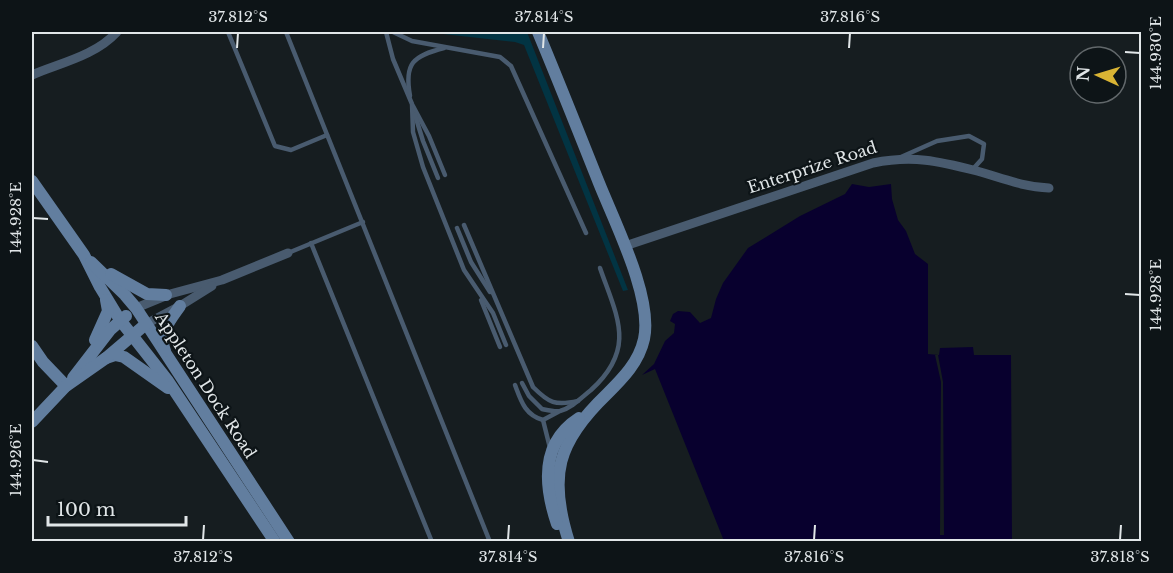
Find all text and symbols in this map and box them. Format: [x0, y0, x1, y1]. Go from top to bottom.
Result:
text: 37.812°S [208, 7, 268, 26]
text: 37.814°S [514, 7, 574, 26]
text: 37.816°S [820, 7, 880, 26]
text: 144.930°E [1146, 16, 1165, 90]
north arrow [1068, 45, 1128, 105]
text: N [1073, 66, 1094, 82]
street label: Enterprize Road [745, 137, 879, 197]
text: 144.928°E [6, 182, 25, 254]
text: 144.928°E [1146, 259, 1165, 331]
street label: Appleton Dock Road [151, 307, 261, 462]
text: 144.926°E [6, 423, 25, 496]
scale bar [48, 489, 186, 527]
text: 100 m [57, 499, 115, 521]
text: 37.812°S [173, 547, 233, 566]
text: 37.814°S [478, 547, 538, 566]
text: 37.816°S [784, 547, 844, 566]
text: 37.818°S [1090, 547, 1150, 566]

